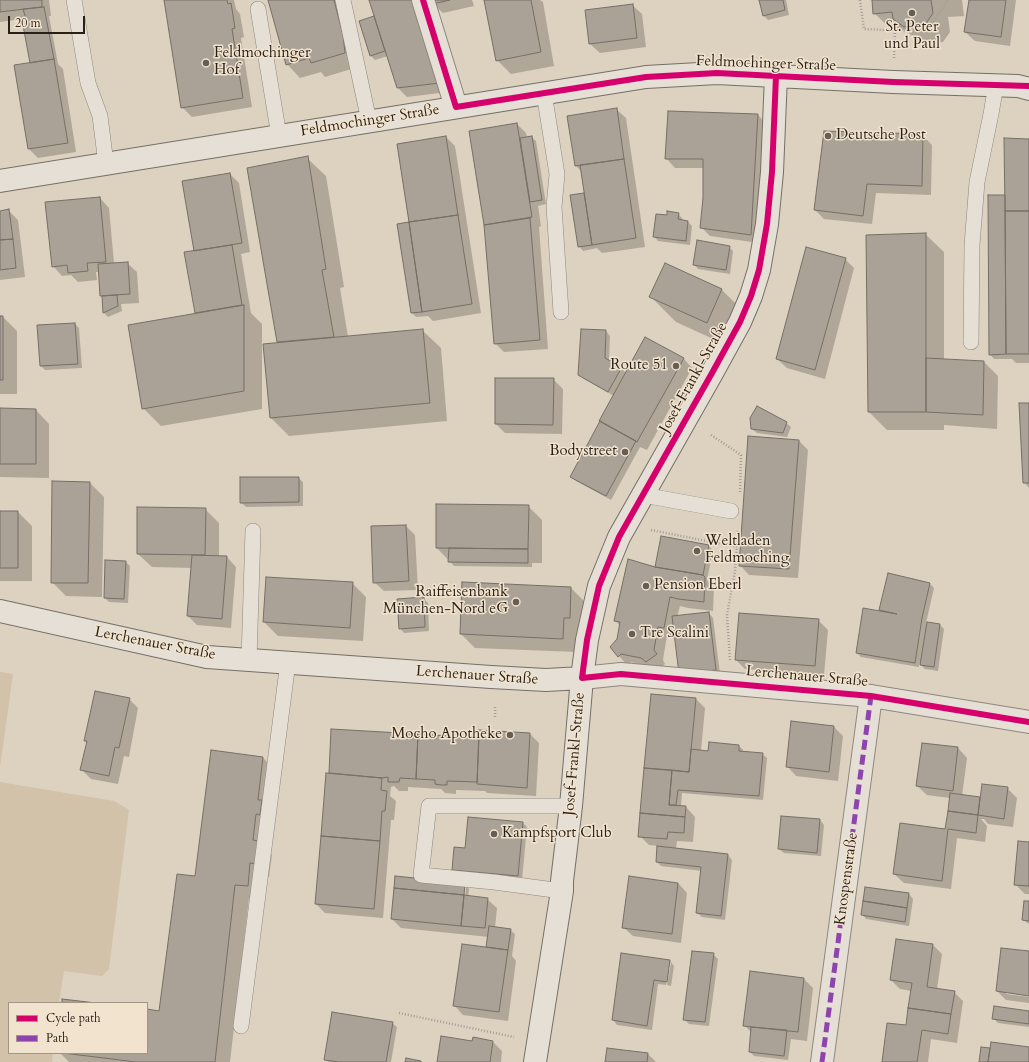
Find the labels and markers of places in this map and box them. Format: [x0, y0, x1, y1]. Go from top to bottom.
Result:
marker: St. Peter und Paul [907, 8, 917, 18]
place label: St. Peter und Paul [884, 19, 940, 54]
place label: Feldmochinger Hof [214, 45, 310, 80]
marker: Feldmochinger Hof [201, 58, 211, 68]
place label: Deutsche Post [836, 127, 926, 145]
marker: Deutsche Post [823, 131, 833, 141]
place label: Route 51 [610, 357, 668, 375]
marker: Route 51 [671, 361, 681, 371]
place label: Bodystreet [549, 443, 617, 461]
marker: Bodystreet [620, 447, 630, 457]
place label: Weltladen Feldmoching [705, 533, 789, 568]
marker: Weltladen Feldmoching [692, 546, 702, 556]
place label: Pension Eberl [654, 577, 742, 595]
marker: Pension Eberl [641, 581, 651, 591]
place label: Raiffeisenbank München-Nord eG [383, 584, 508, 619]
marker: Raiffeisenbank München-Nord eG [511, 597, 521, 607]
place label: Tre Scalini [640, 625, 709, 643]
marker: Tre Scalini [627, 629, 637, 639]
place label: Mocho Apotheke [391, 726, 502, 744]
marker: Mocho Apotheke [505, 730, 515, 740]
place label: Kampfsport Club [502, 825, 612, 843]
marker: Kampfsport Club [489, 829, 499, 839]

